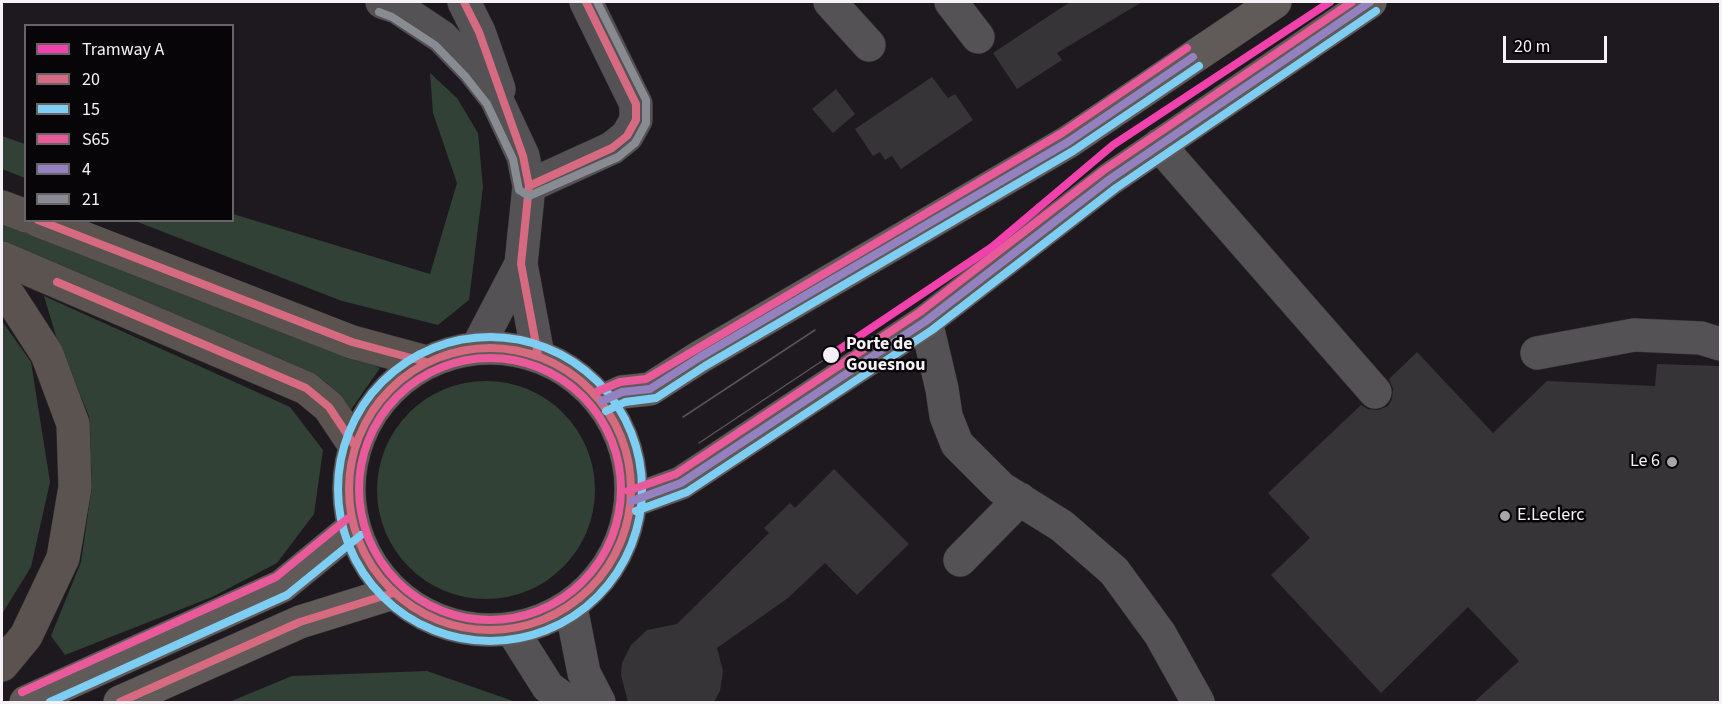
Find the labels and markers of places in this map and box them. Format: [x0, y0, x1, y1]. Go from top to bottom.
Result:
place label: Porte de Gouesnou [846, 334, 926, 376]
marker: Porte de Gouesnou [821, 345, 841, 365]
place label: Le 6 [1630, 451, 1660, 473]
marker: Le 6 [1665, 455, 1679, 469]
place label: E.Leclerc [1517, 505, 1584, 527]
marker: E.Leclerc [1498, 509, 1512, 523]

